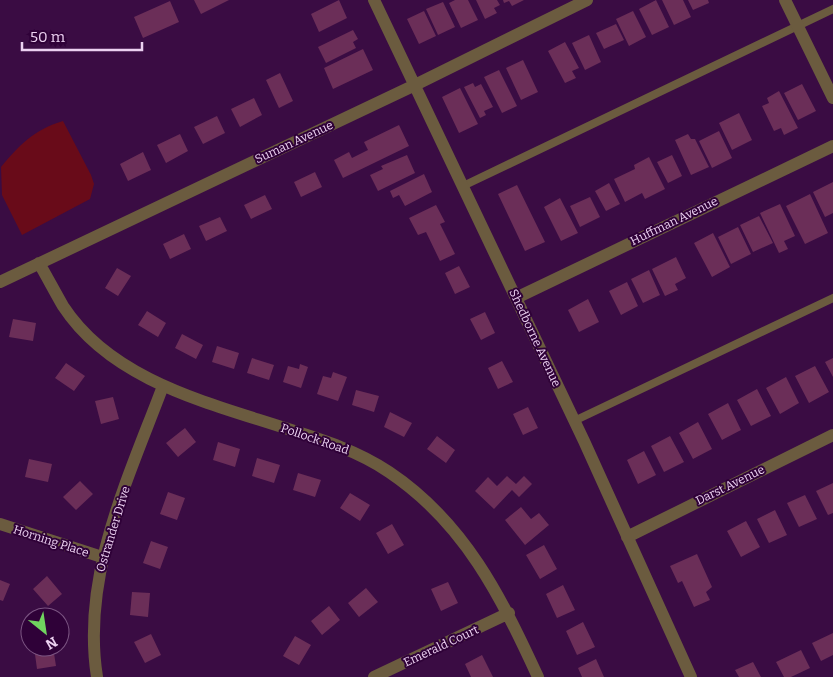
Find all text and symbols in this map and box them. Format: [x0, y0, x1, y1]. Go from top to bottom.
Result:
scale bar [22, 20, 142, 52]
text: 50 m [30, 28, 66, 46]
street label: Suman Avenue [253, 118, 335, 166]
street label: Huffman Avenue [628, 194, 720, 248]
street label: Shedborne Avenue [506, 287, 564, 389]
street label: Pollock Road [279, 421, 351, 457]
street label: Darst Avenue [693, 462, 767, 508]
street label: Ostrander Drive [93, 484, 133, 574]
street label: Horning Place [11, 522, 91, 560]
north arrow [20, 607, 70, 657]
street label: Emerald Court [401, 622, 481, 670]
text: N [42, 633, 60, 653]

